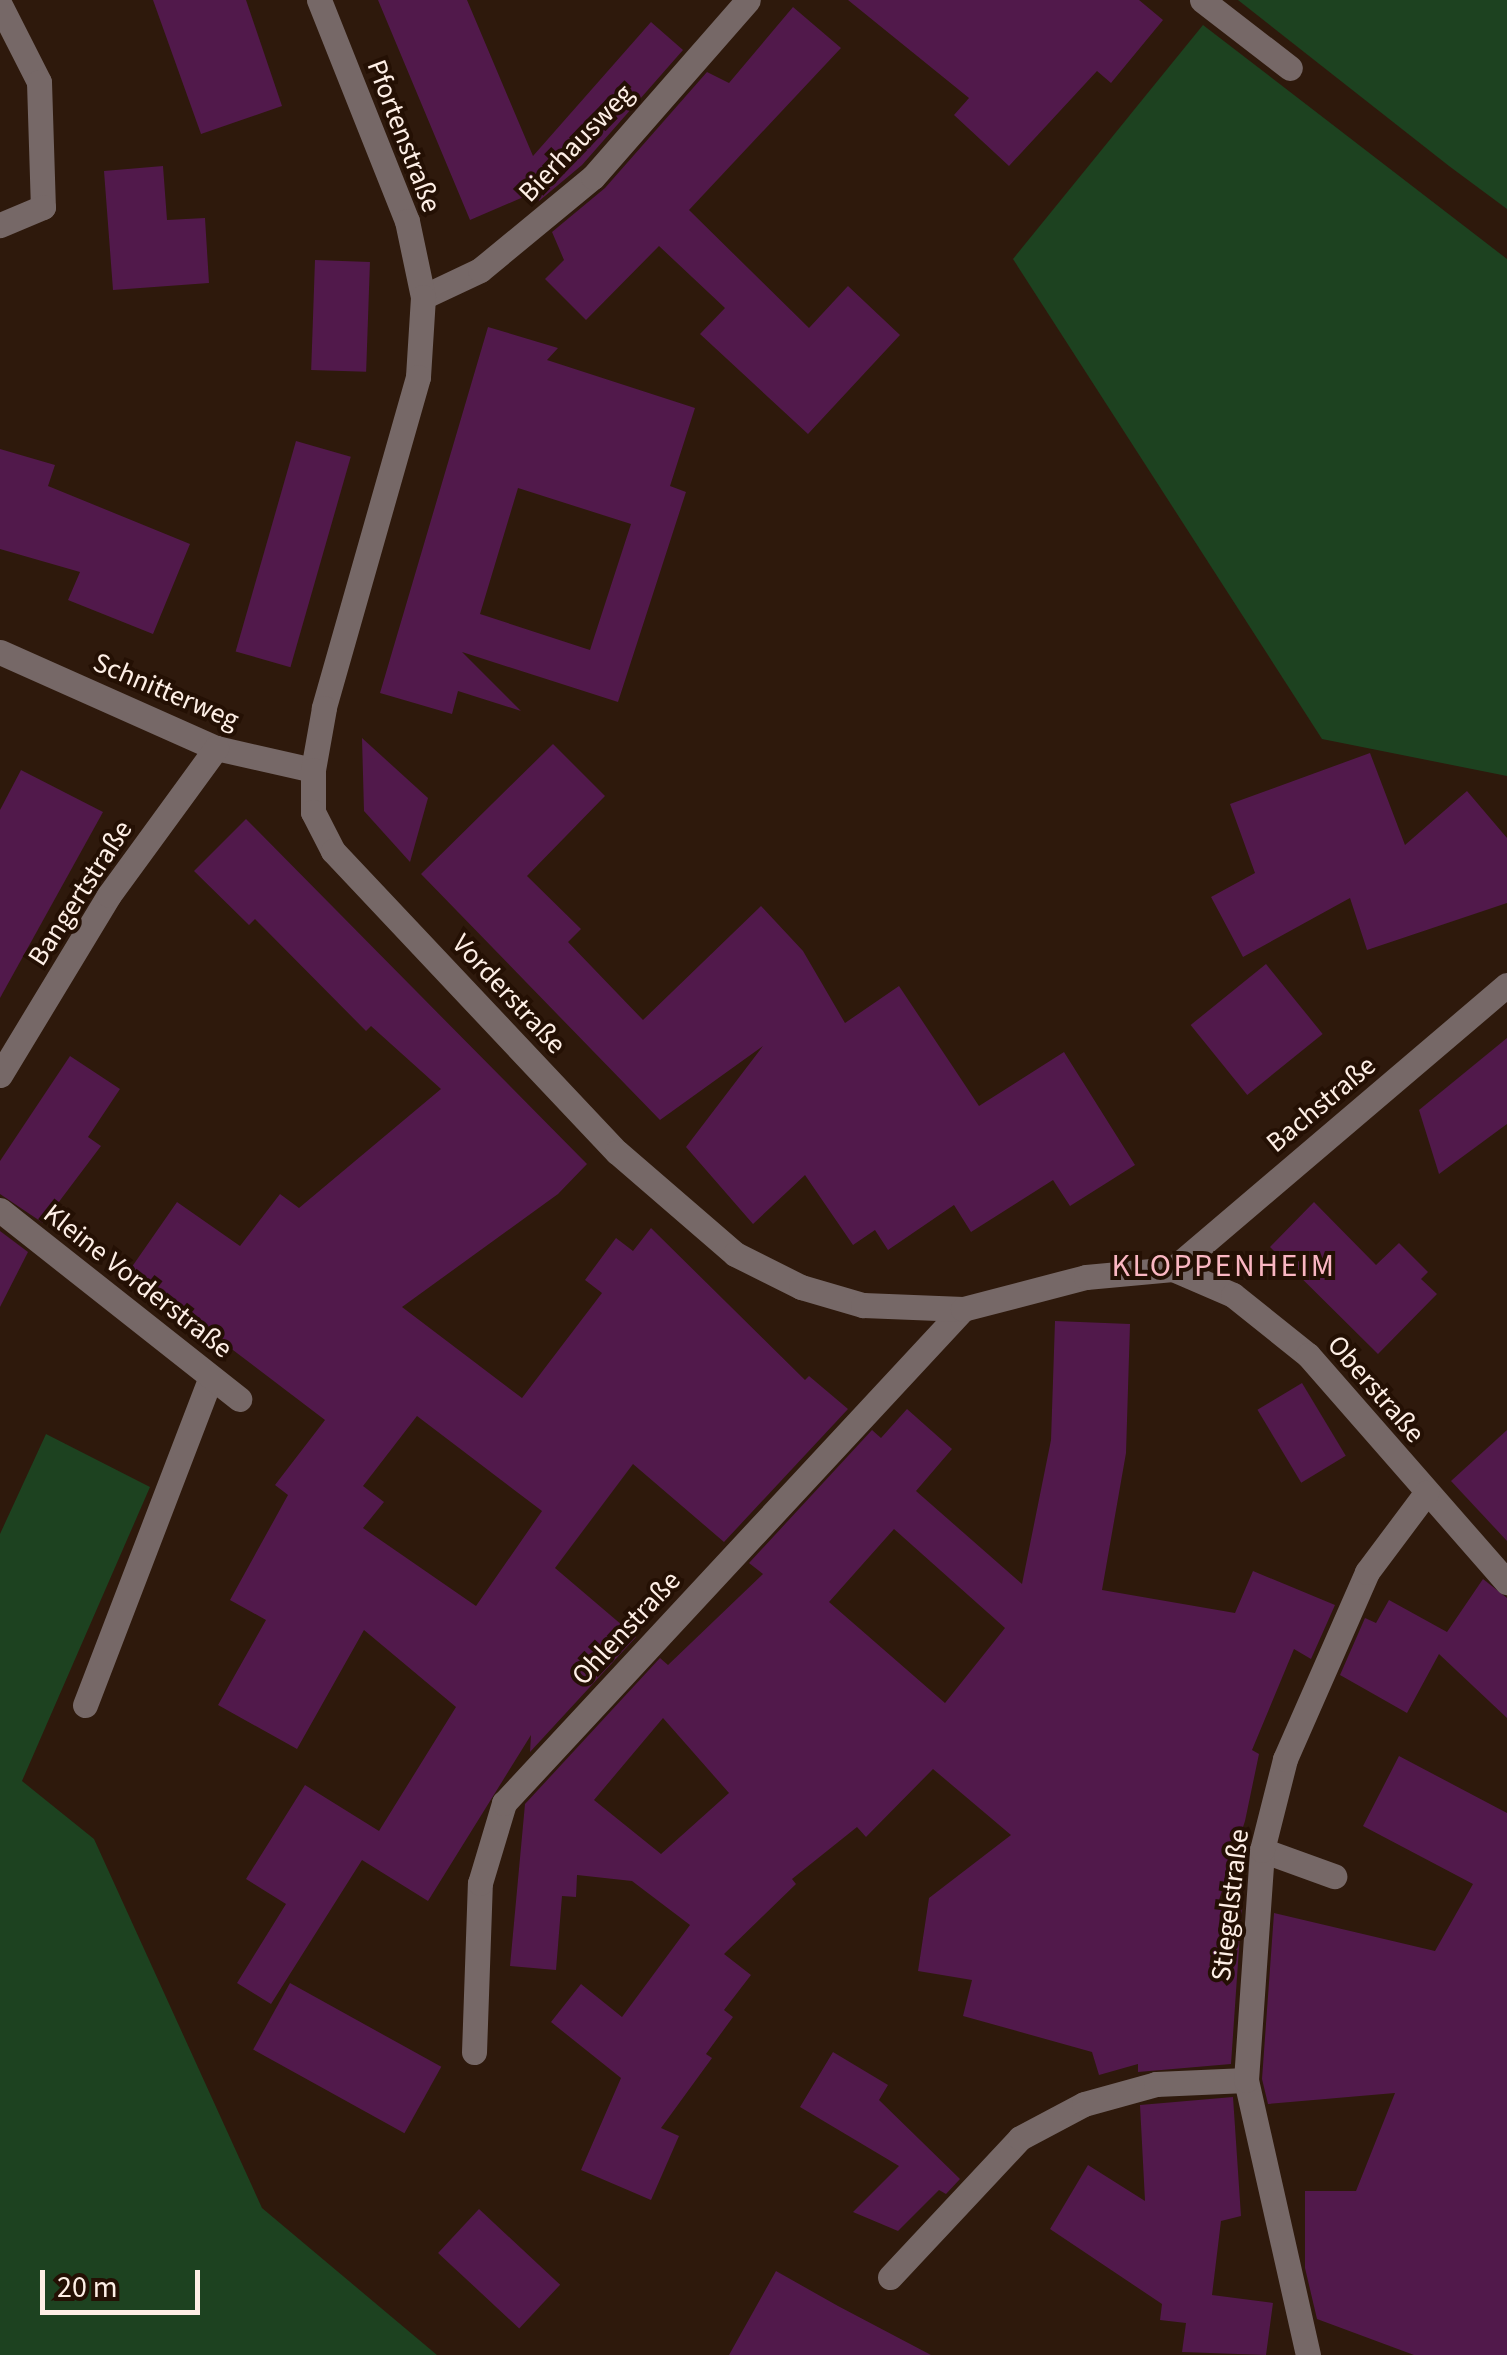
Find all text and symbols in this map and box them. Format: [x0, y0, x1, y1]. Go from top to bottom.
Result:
street label: Pfortenstraße [360, 55, 448, 217]
street label: Bierhausweg [511, 77, 641, 209]
street label: Schnitterweg [88, 645, 244, 737]
street label: Bangertstraße [21, 814, 139, 972]
street label: Vorderstraße [445, 927, 573, 1061]
street label: Bachstraße [1259, 1049, 1383, 1159]
street label: Kleine Vorderstraße [37, 1197, 239, 1365]
district label: KLOPPENHEIM [1111, 1247, 1337, 1285]
street label: Oberstraße [1320, 1328, 1432, 1450]
street label: Ohlenstraße [565, 1564, 687, 1692]
street label: Stiegelstraße [1204, 1827, 1256, 1983]
scale bar [45, 2250, 205, 2312]
text: 20 m [57, 2266, 118, 2309]

